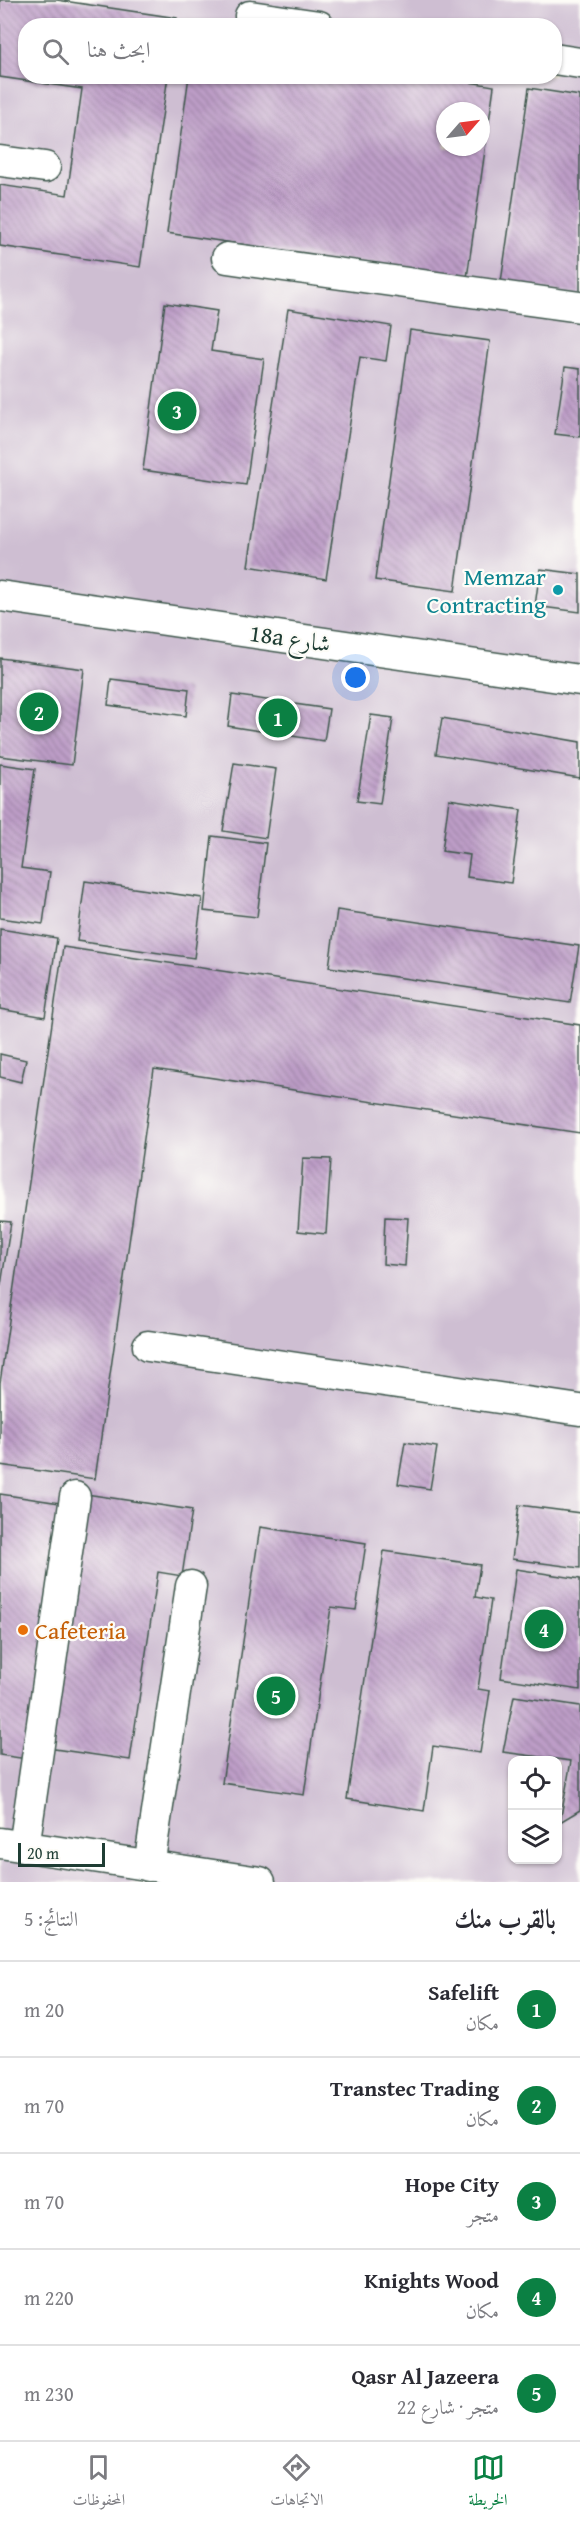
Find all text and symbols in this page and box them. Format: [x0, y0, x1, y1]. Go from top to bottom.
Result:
search box [18, 18, 562, 84]
text: ابحث هنا [87, 33, 151, 65]
icon: search [39, 35, 72, 68]
north arrow [436, 102, 490, 156]
pin: 3 [158, 388, 196, 434]
place label: Memzar Contracting [426, 559, 546, 622]
marker: Memzar Contracting [551, 583, 565, 597]
street label: 18a شارع [247, 615, 333, 664]
your location [341, 663, 370, 692]
pin: 2 [20, 690, 58, 734]
pin: 1 [258, 696, 298, 740]
pin: 4 [524, 1606, 564, 1652]
place label: Cafeteria [35, 1613, 127, 1648]
marker: Cafeteria [16, 1623, 30, 1637]
pin: 5 [256, 1674, 296, 1718]
map controls [508, 1756, 562, 1864]
button: locate [508, 1756, 562, 1810]
button: layers [508, 1810, 562, 1864]
scale bar [18, 1840, 105, 1868]
text: 20 m [27, 1841, 59, 1865]
text: بالقرب منك [454, 1899, 556, 1938]
text: النتائج: 5 [24, 1904, 78, 1933]
text: Safelift [428, 1976, 499, 2008]
text: 20 m [24, 1995, 64, 2024]
text: 1 [531, 1995, 542, 2024]
text: مكان [465, 2008, 499, 2037]
text: Transtec Trading [330, 2072, 499, 2104]
text: 70 m [24, 2091, 64, 2120]
text: 2 [531, 2091, 542, 2120]
text: مكان [465, 2104, 499, 2133]
text: Hope City [405, 2168, 499, 2200]
text: 70 m [24, 2187, 64, 2216]
text: 3 [531, 2187, 542, 2216]
text: متجر [467, 2200, 499, 2229]
text: Knights Wood [364, 2264, 499, 2296]
text: 220 m [24, 2283, 74, 2312]
text: 4 [531, 2283, 542, 2312]
text: مكان [465, 2296, 499, 2325]
text: Qasr Al Jazeera [352, 2360, 499, 2392]
text: 230 m [24, 2379, 74, 2408]
text: 5 [531, 2379, 542, 2408]
text: متجر · شارع 22 [397, 2392, 499, 2421]
tab: المحفوظات [73, 2451, 125, 2515]
tab: الاتجاهات [270, 2451, 324, 2515]
tab: الخريطة [469, 2451, 508, 2515]

